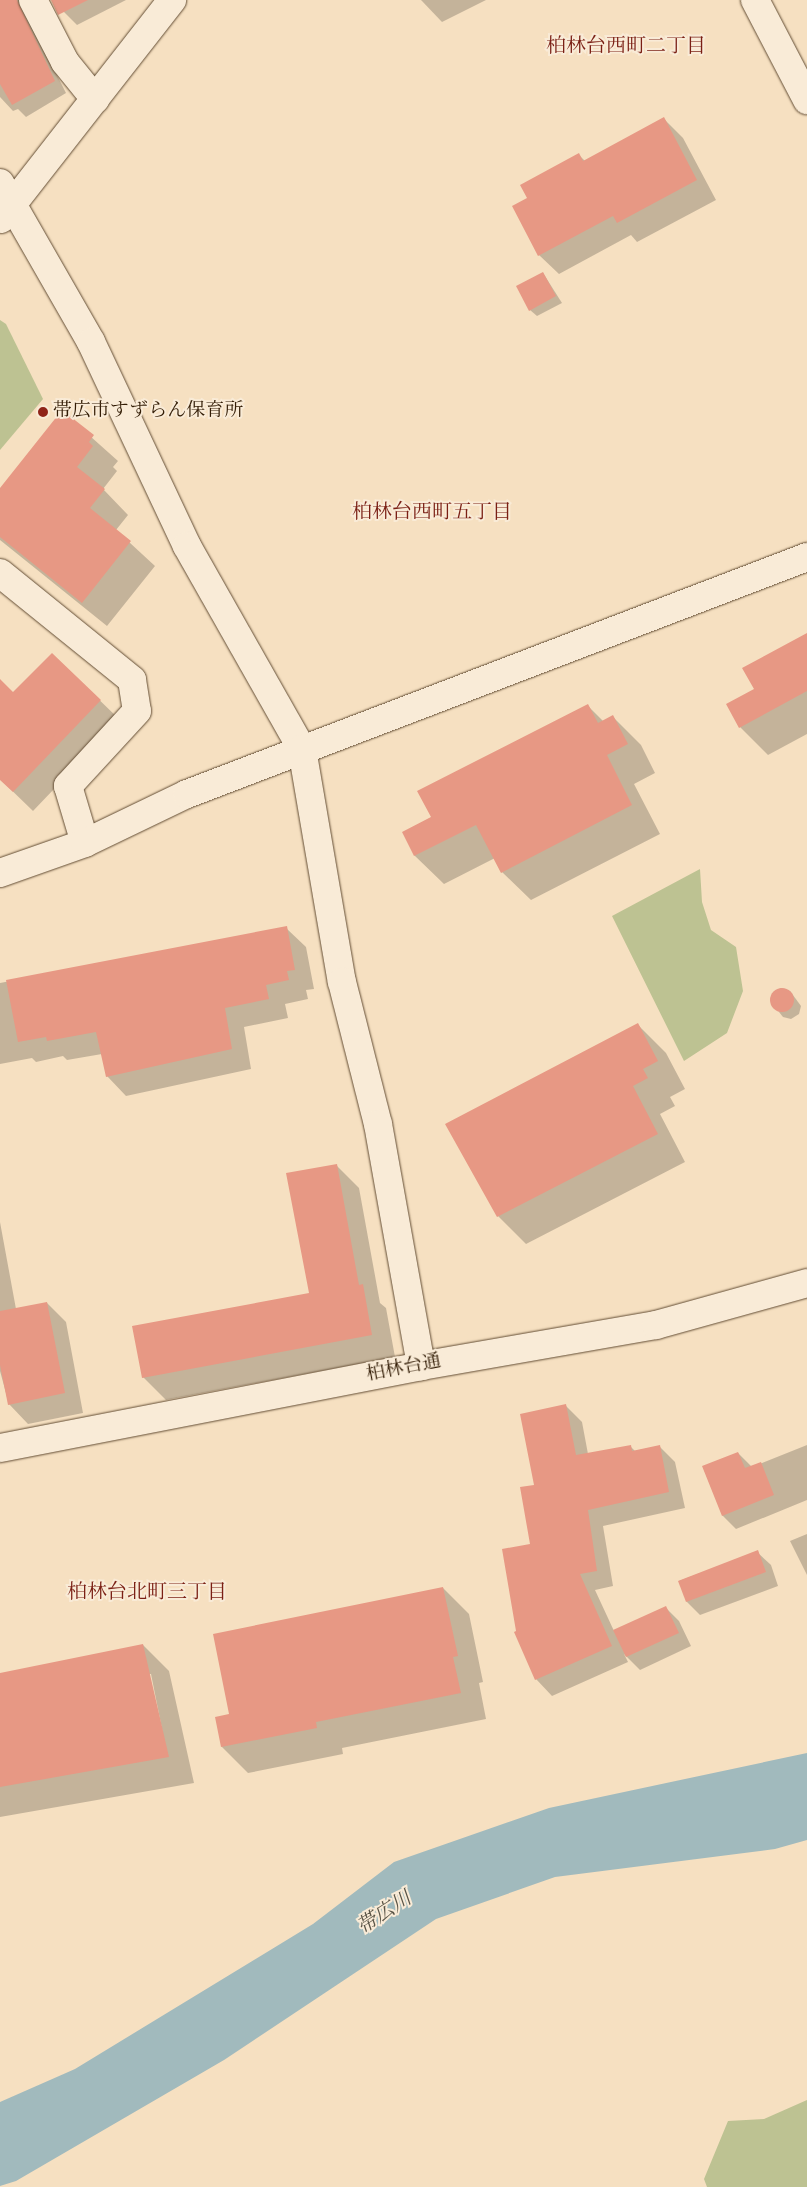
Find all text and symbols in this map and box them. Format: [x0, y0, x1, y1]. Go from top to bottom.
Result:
district label: 柏林台西町二丁目 [546, 35, 706, 59]
place label: 帯広市すずらん保育所 [53, 401, 243, 423]
marker: 帯広市すずらん保育所 [37, 406, 49, 418]
district label: 柏林台西町五丁目 [352, 501, 512, 525]
street label: 柏林台通 [365, 1351, 443, 1387]
district label: 柏林台北町三丁目 [67, 1581, 227, 1605]
water label: 帯広川 [353, 1888, 417, 1940]

